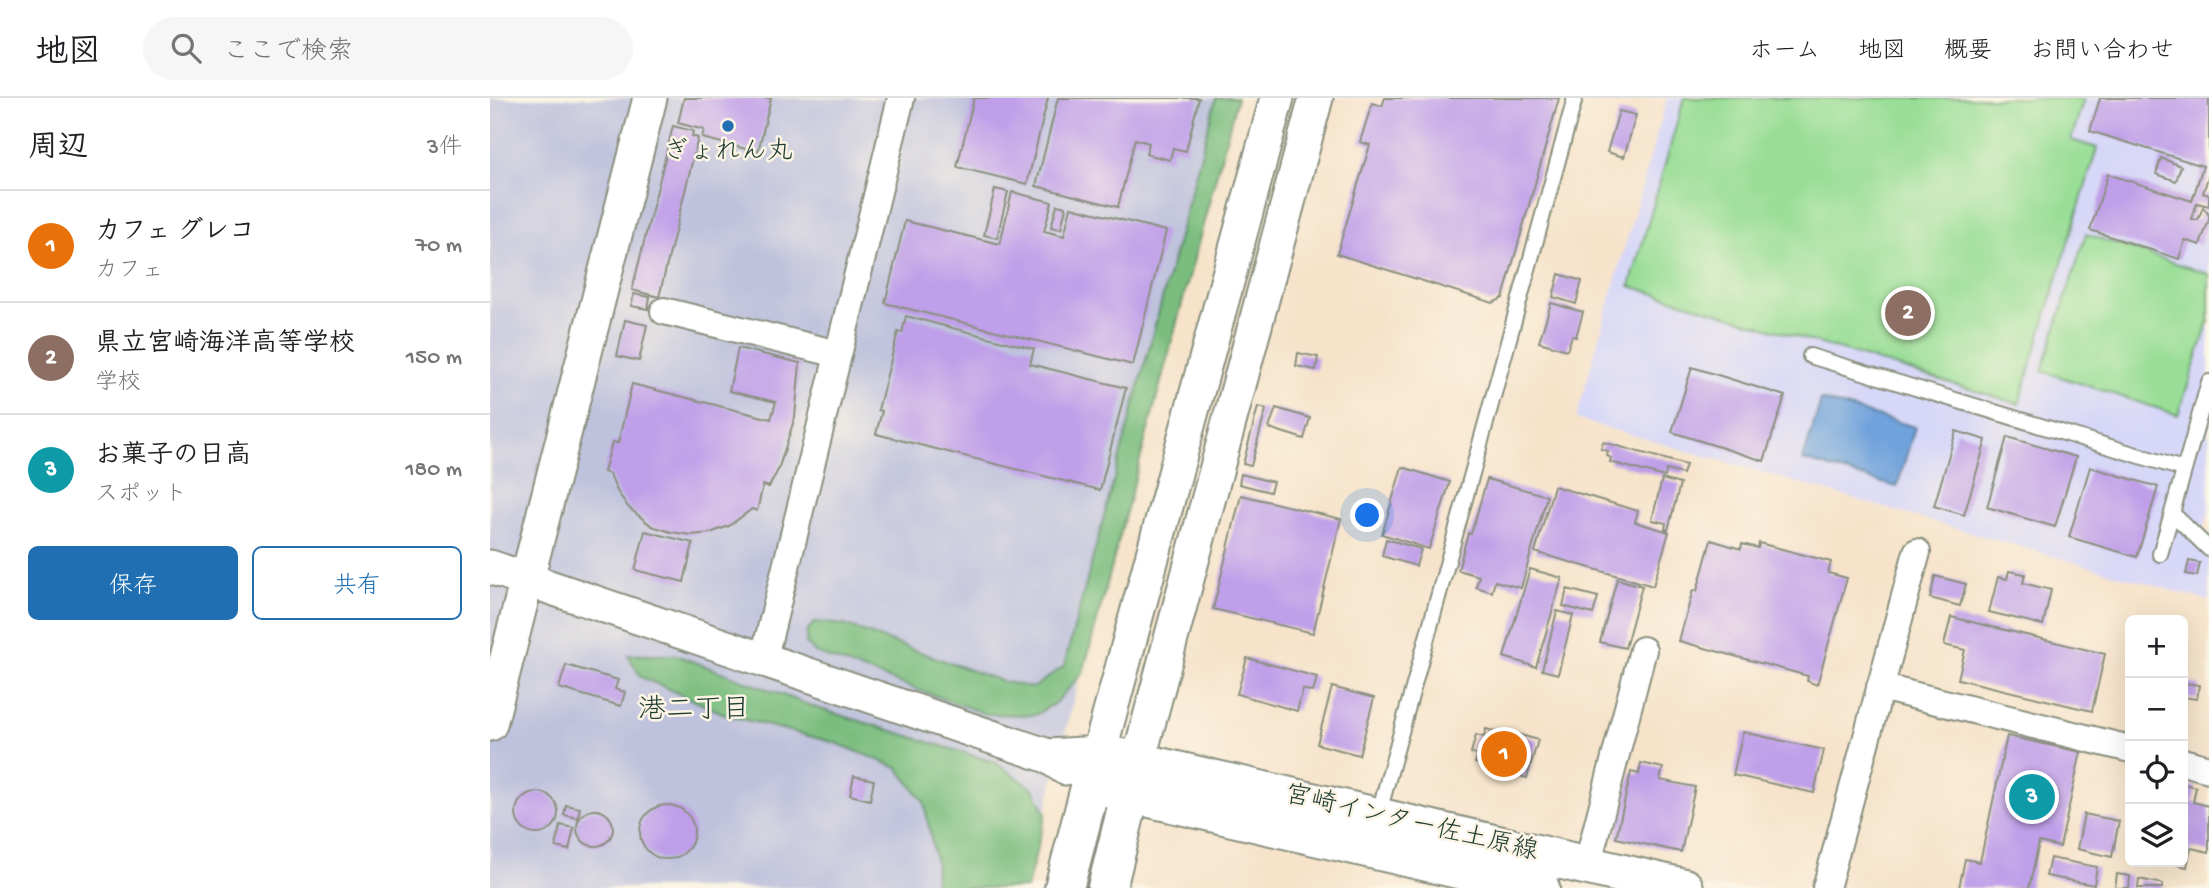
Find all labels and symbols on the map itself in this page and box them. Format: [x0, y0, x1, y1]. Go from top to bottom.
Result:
marker: ぎょれん丸 [720, 118, 736, 134]
place label: ぎょれん丸 [663, 137, 793, 169]
pin: 2 [1885, 287, 1931, 339]
your location [1350, 498, 1384, 532]
district label: 港二丁目 [638, 694, 750, 728]
pin: 1 [1481, 728, 1527, 780]
pin: 3 [2009, 771, 2055, 823]
street label: 宮崎インター佐土原線 [1281, 780, 1541, 869]

